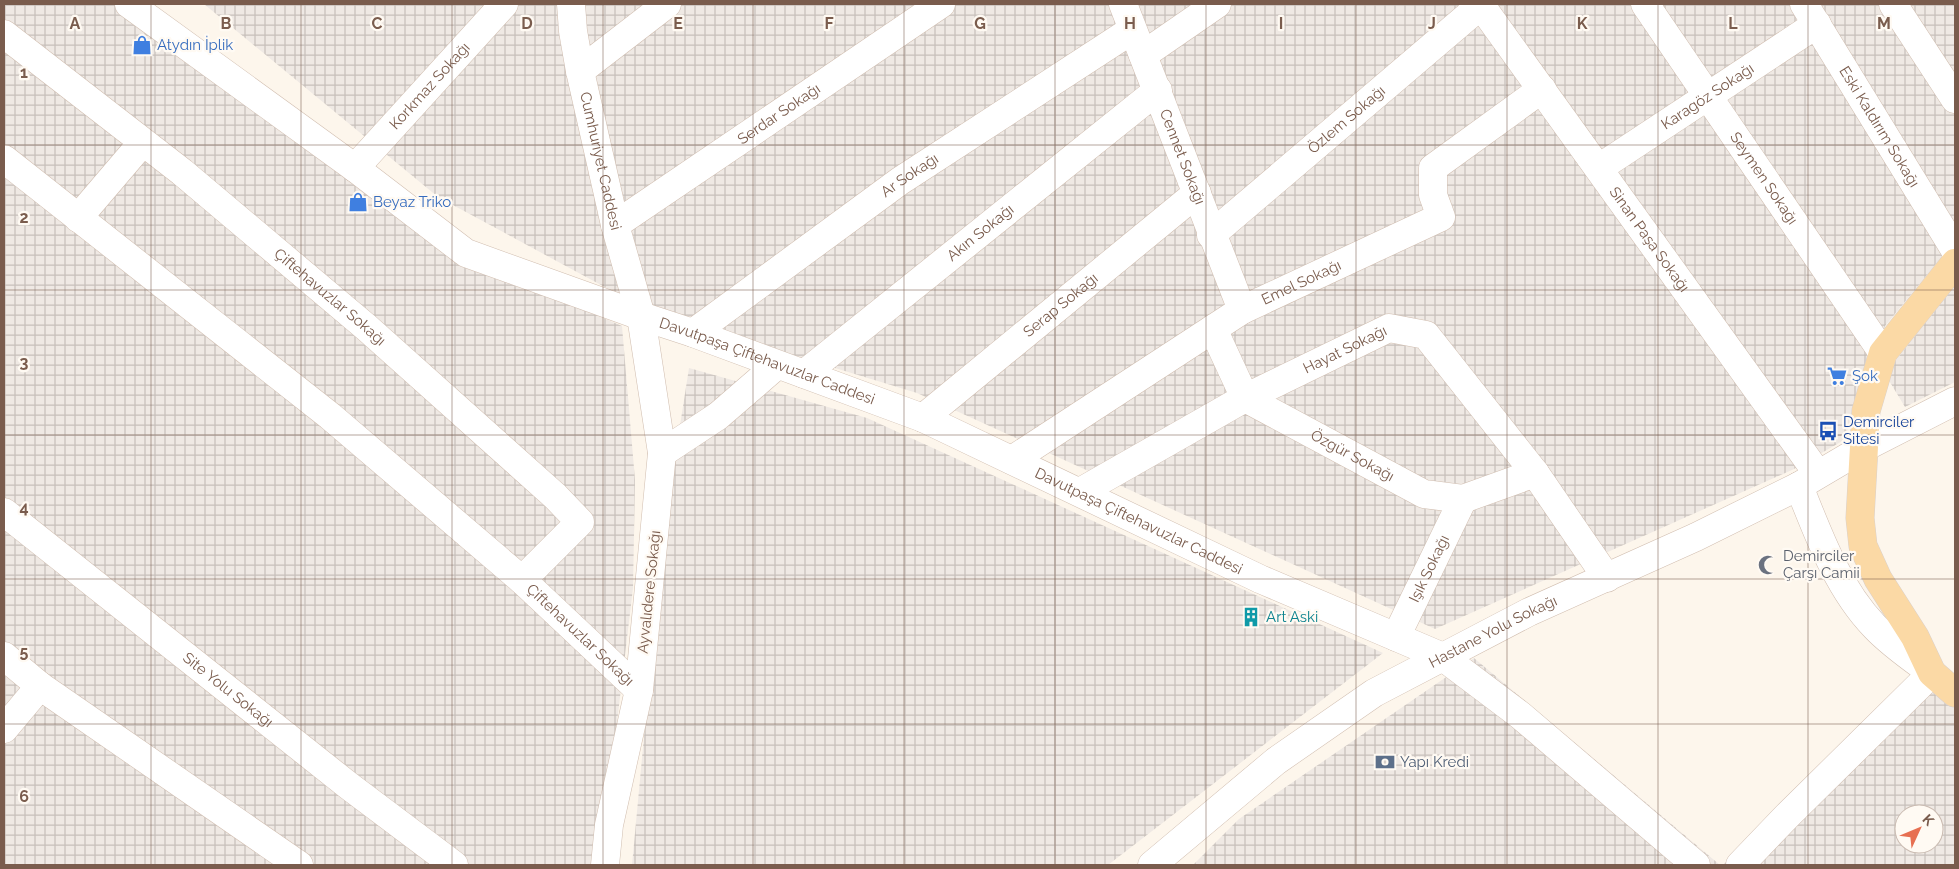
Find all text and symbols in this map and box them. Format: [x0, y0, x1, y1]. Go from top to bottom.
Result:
text: A [70, 14, 81, 33]
text: B [221, 14, 232, 33]
text: C [372, 14, 383, 33]
text: D [521, 14, 533, 33]
text: E [673, 14, 683, 33]
text: F [824, 14, 834, 33]
text: G [974, 14, 986, 33]
text: H [1124, 14, 1136, 33]
text: I [1279, 14, 1283, 33]
text: J [1428, 14, 1436, 33]
text: K [1577, 14, 1588, 33]
text: L [1728, 14, 1738, 33]
text: M [1877, 14, 1891, 33]
shop icon: Atydın İplik [131, 34, 153, 56]
place label: Atydın İplik [157, 35, 233, 54]
street label: Korkmaz Sokağı [386, 39, 474, 133]
street label: Karagöz Sokağı [1658, 59, 1757, 133]
text: 1 [20, 63, 28, 82]
street label: Eski Kaldırım Sokağı [1835, 63, 1923, 191]
street label: Serdar Sokağı [734, 80, 824, 148]
street label: Özlem Sokağı [1304, 82, 1389, 158]
street label: Cumhuriyet Caddesi [576, 90, 625, 232]
street label: Cennet Sokağı [1156, 107, 1209, 207]
street label: Seymen Sokağı [1726, 129, 1802, 228]
street label: Ar Sokağı [877, 149, 942, 201]
street label: Sinan Paşa Sokağı [1605, 183, 1693, 296]
shop icon: Beyaz Triko [347, 191, 369, 213]
place label: Beyaz Triko [373, 193, 451, 211]
street label: Akın Sokağı [943, 200, 1017, 265]
text: 2 [19, 208, 29, 227]
street label: Çiftehavuzlar Sokağı [270, 245, 390, 349]
street label: Emel Sokağı [1259, 256, 1344, 309]
street label: Serap Sokağı [1020, 269, 1101, 341]
street label: Davutpaşa Çiftehavuzlar Caddesi [657, 314, 877, 408]
street label: Hayat Sokağı [1300, 322, 1390, 377]
text: 3 [20, 353, 29, 372]
supermarket icon: Şok [1826, 365, 1848, 387]
place label: Şok [1852, 367, 1878, 385]
place label: Demirciler Sitesi [1843, 413, 1915, 448]
bus stop icon: Demirciler Sitesi [1817, 420, 1839, 442]
street label: Özgür Sokağı [1308, 425, 1397, 485]
street label: Davutpaşa Çiftehavuzlar Caddesi [1032, 464, 1245, 578]
text: 4 [19, 498, 29, 517]
street label: Ayvalıdere Sokağı [634, 530, 664, 654]
street label: Işık Sokağı [1405, 532, 1453, 605]
place label: Demirciler Çarşı Camii [1783, 547, 1860, 582]
mosque icon: Demirciler Çarşı Camii [1757, 554, 1779, 576]
street label: Çiftehavuzlar Sokağı [523, 580, 638, 690]
street label: Hastane Yolu Sokağı [1426, 592, 1560, 672]
building icon: Art Aski [1240, 606, 1262, 628]
place label: Art Aski [1266, 608, 1318, 626]
text: 5 [20, 642, 29, 661]
street label: Site Yolu Sokağı [179, 649, 277, 731]
bank icon: Yapı Kredi [1374, 751, 1396, 773]
place label: Yapı Kredi [1400, 753, 1469, 771]
text: 6 [19, 787, 29, 806]
north arrow [1894, 804, 1944, 854]
text: K [1919, 811, 1938, 829]

